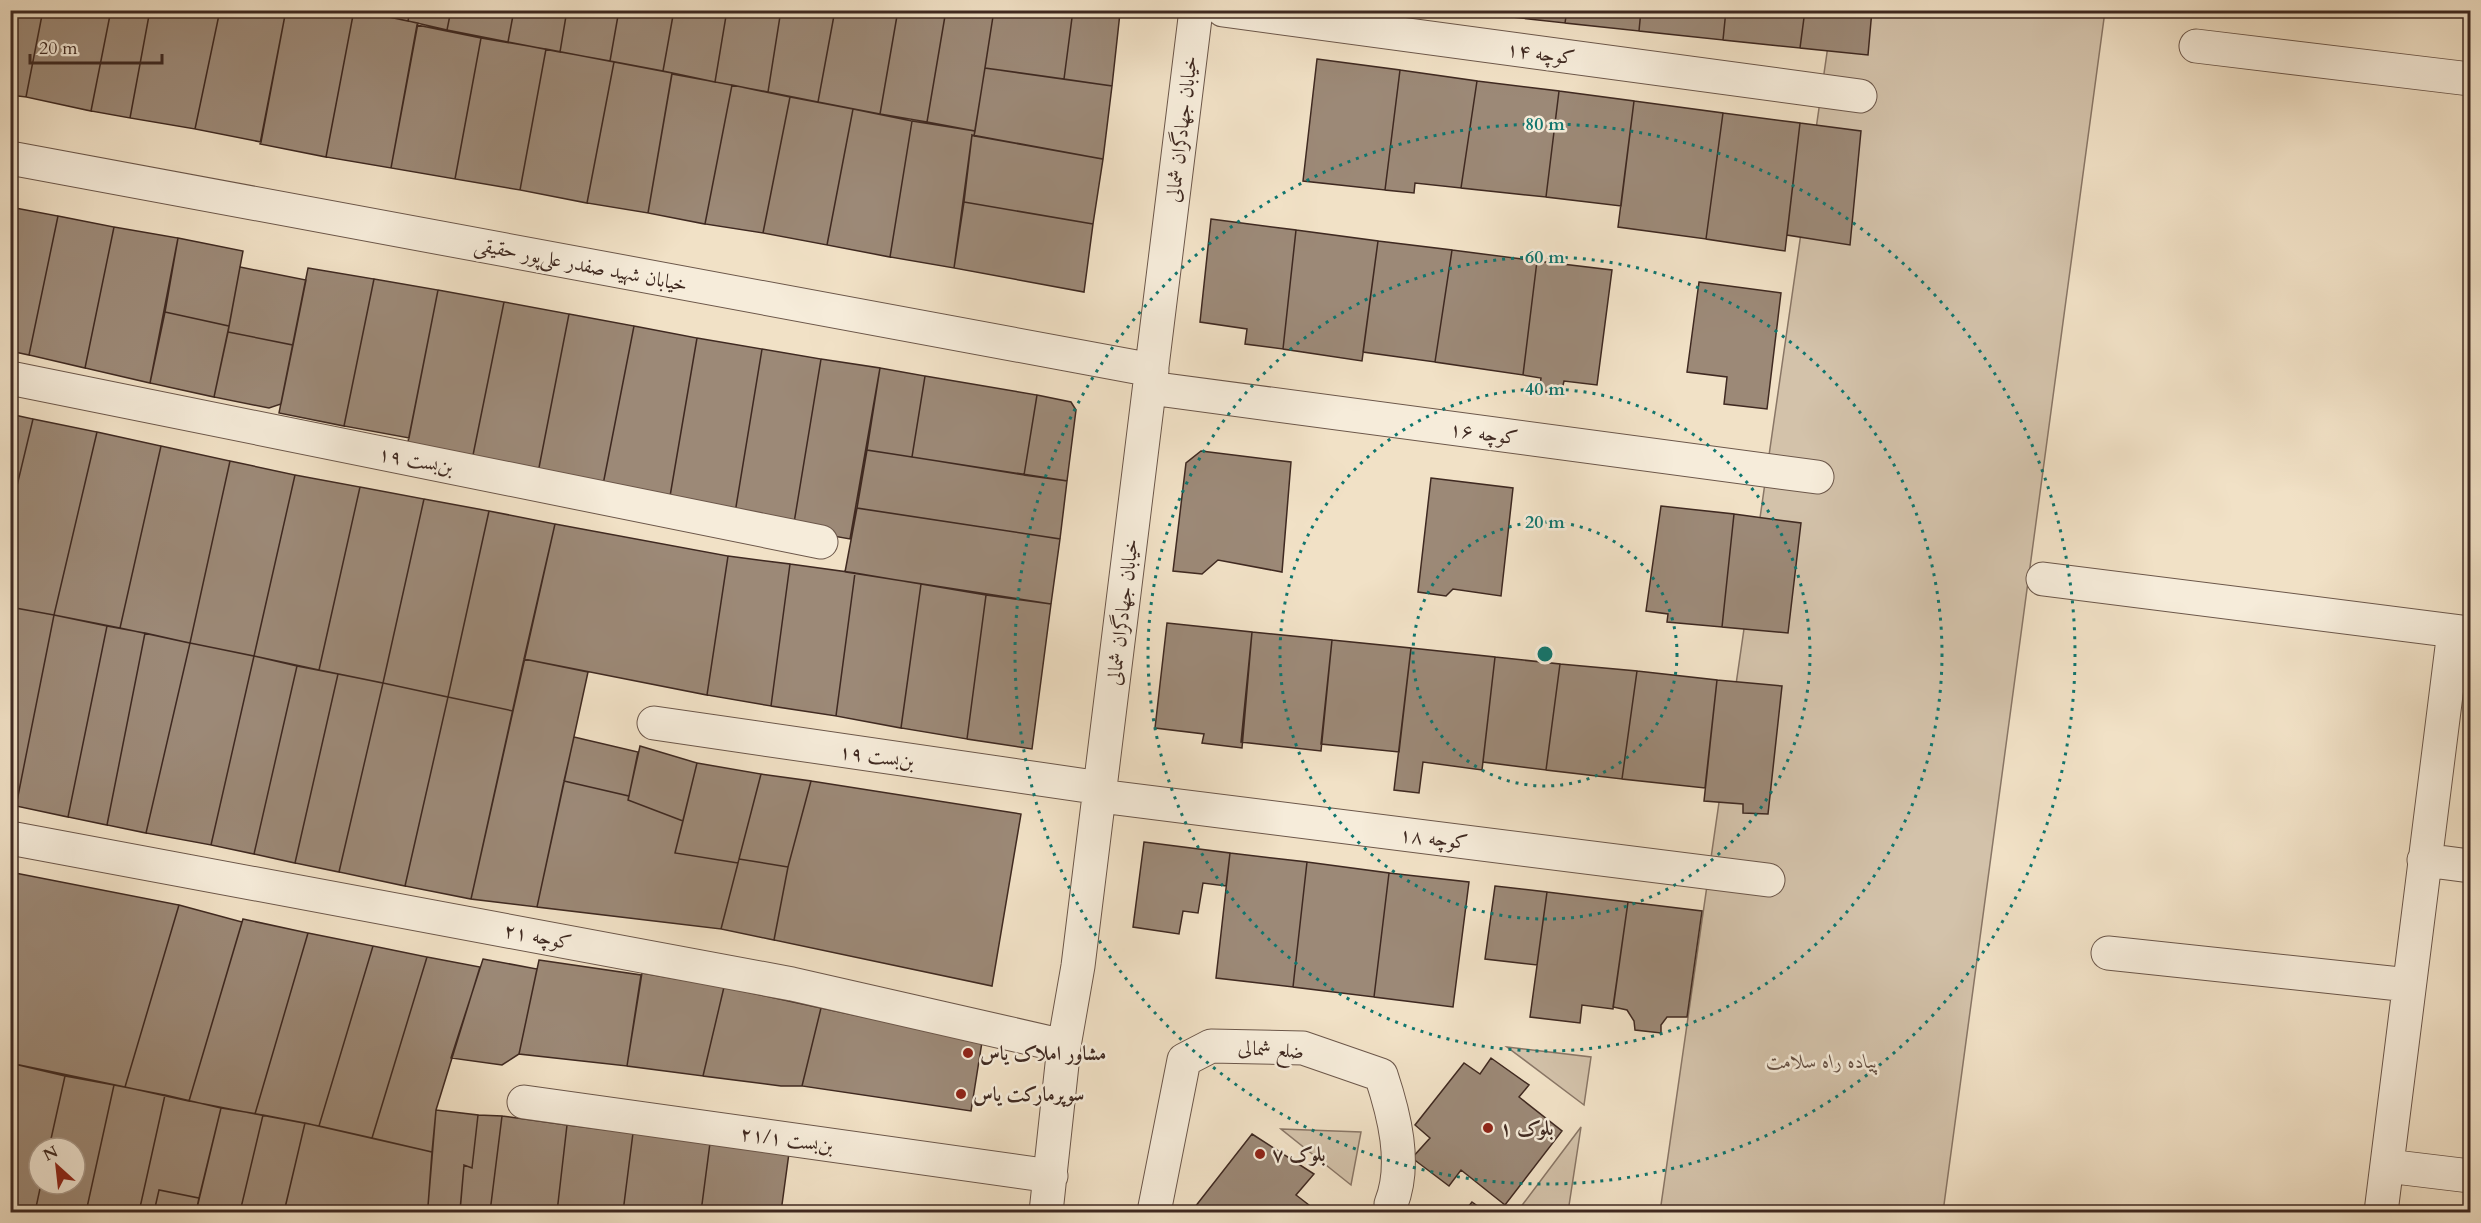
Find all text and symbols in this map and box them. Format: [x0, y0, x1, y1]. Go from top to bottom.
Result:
scale bar [30, 27, 162, 65]
street label: کوچه ۱۴ [1505, 35, 1577, 72]
text: 20 m [39, 36, 78, 61]
street label: خیابان جهادگران شمالی [1159, 54, 1204, 204]
text: 80 m [1525, 112, 1565, 137]
street label: خیابان شهید صفدر علی‌پور حقیقی [472, 231, 690, 299]
text: 60 m [1525, 245, 1565, 270]
text: 40 m [1525, 377, 1565, 402]
street label: کوچه ۱۶ [1448, 415, 1520, 452]
street label: بن‌بست ۱۹ [376, 440, 456, 481]
text: 20 m [1525, 510, 1565, 535]
street label: خیابان جهادگران شمالی [1100, 537, 1145, 687]
centre of rings [1535, 644, 1555, 664]
street label: بن‌بست ۱۹ [838, 738, 917, 775]
street label: کوچه ۱۸ [1398, 821, 1470, 856]
street label: کوچه ۲۱ [502, 917, 574, 956]
street label: ضلع شمالی [1237, 1034, 1305, 1069]
place label: مشاور املاک یاس [980, 1040, 1106, 1067]
marker: مشاور املاک یاس [961, 1046, 975, 1060]
park label: پیاده راه سلامت [1766, 1048, 1878, 1075]
place label: سوپرمارکت یاس [973, 1081, 1084, 1108]
marker: سوپرمارکت یاس [954, 1087, 968, 1101]
place label: بلوک ۱ [1500, 1115, 1554, 1142]
street label: بن‌بست ۲۱/۱ [739, 1120, 836, 1159]
marker: بلوک ۱ [1481, 1121, 1495, 1135]
north arrow [27, 1136, 87, 1196]
text: N [39, 1141, 62, 1166]
place label: بلوک ۷ [1272, 1141, 1326, 1168]
marker: بلوک ۷ [1253, 1147, 1267, 1161]

